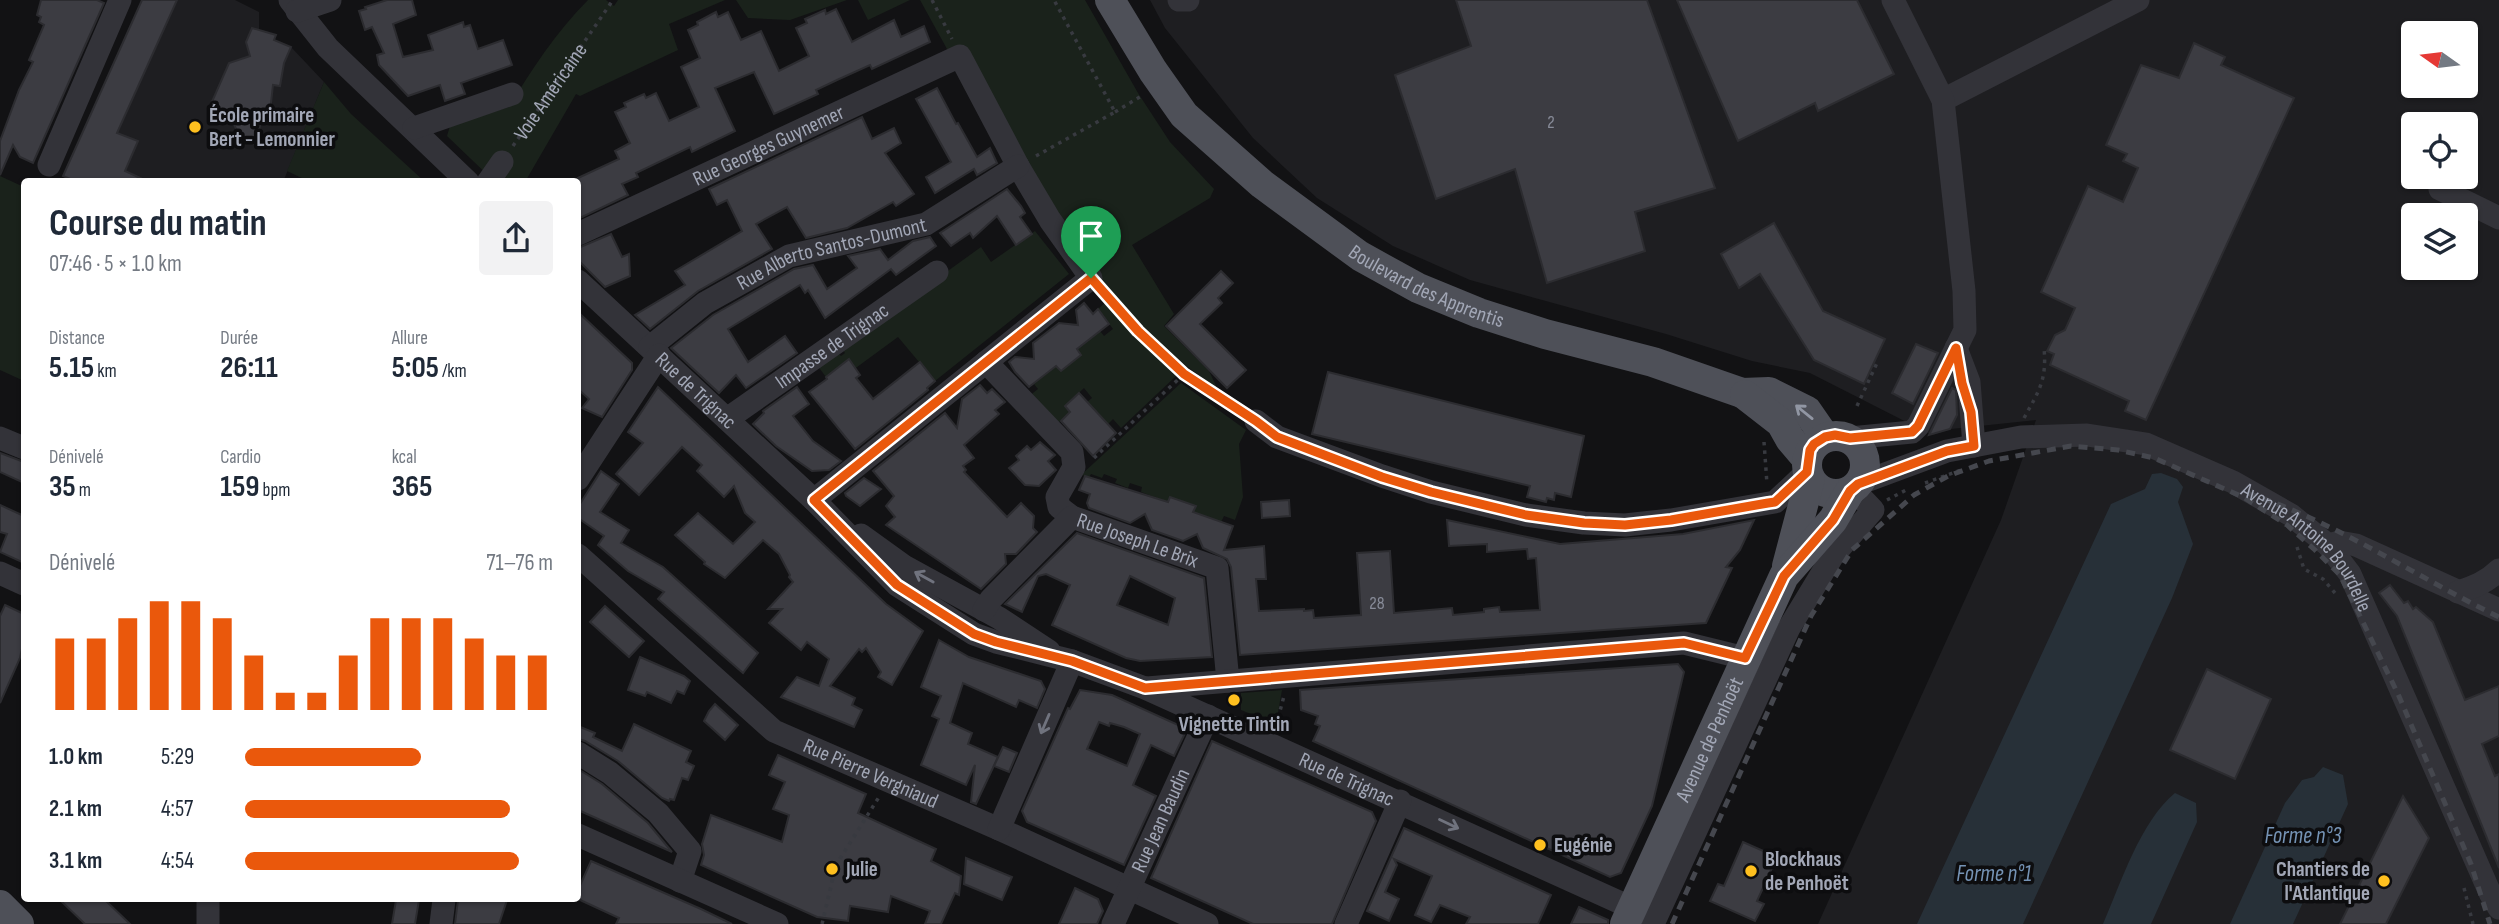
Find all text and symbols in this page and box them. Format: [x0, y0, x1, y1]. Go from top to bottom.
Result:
north arrow [2401, 21, 2478, 98]
map controls [2401, 21, 2478, 280]
street label: Voie Américaine [509, 39, 593, 145]
street label: Rue Georges Guynemer [689, 100, 848, 192]
place label: École primaire Bert - Lemonnier [209, 103, 335, 152]
house number: 2 [1547, 112, 1555, 133]
button: locate [2401, 112, 2478, 189]
marker: École primaire Bert - Lemonnier [187, 119, 203, 135]
text: Course du matin [49, 201, 267, 246]
button: share [479, 201, 553, 275]
button: layers [2401, 203, 2478, 280]
pin [1061, 206, 1121, 278]
street label: Rue Alberto Santos-Dumont [733, 212, 929, 296]
icon: arrive [1072, 217, 1110, 255]
street label: Boulevard des Apprentis [1343, 240, 1507, 333]
text: 07:46 · 5 × 1.0 km [49, 250, 182, 278]
street label: Impasse de Trignac [771, 298, 894, 394]
text: Distance [49, 327, 105, 350]
text: Durée [220, 327, 258, 350]
text: Allure [392, 327, 428, 350]
street label: Rue de Trignac [650, 347, 741, 435]
text: 5.15 [49, 350, 94, 386]
text: 26:11 [220, 350, 278, 386]
text: 5:05 [392, 350, 439, 386]
text: km [94, 360, 117, 383]
text: /km [439, 360, 467, 383]
one-way arrow [1795, 405, 1813, 421]
text: Dénivelé [49, 446, 104, 469]
text: Cardio [220, 446, 261, 469]
text: kcal [392, 446, 417, 469]
text: 35 [49, 469, 76, 505]
text: 159 [220, 469, 260, 505]
text: 365 [392, 469, 432, 505]
street label: Avenue Antoine Bourdelle [2236, 477, 2377, 616]
text: m [76, 479, 91, 502]
text: bpm [260, 479, 291, 502]
street label: Rue Joseph Le Brix [1074, 508, 1202, 573]
text: Dénivelé [49, 549, 115, 577]
text: 71–76 m [486, 549, 553, 577]
one-way arrow [914, 570, 934, 584]
house number: 28 [1369, 593, 1385, 614]
street label: Avenue de Penhoët [1670, 673, 1749, 807]
marker: Vignette Tintin [1226, 692, 1242, 708]
place label: Vignette Tintin [1178, 712, 1290, 737]
one-way arrow [1038, 713, 1051, 734]
street label: Rue Pierre Vergniaud [799, 733, 942, 814]
text: 1.0 km [49, 743, 103, 771]
text: 5:29 [161, 743, 194, 771]
street label: Rue de Trignac [1295, 747, 1398, 812]
street label: Rue Jean Baudin [1126, 765, 1195, 876]
text: 2.1 km [49, 795, 102, 823]
text: 4:57 [161, 795, 193, 823]
one-way arrow [1438, 819, 1459, 832]
water label: Forme n°3 [2265, 822, 2342, 850]
place label: Eugénie [1554, 833, 1613, 858]
marker: Eugénie [1532, 837, 1548, 853]
text: 3.1 km [49, 847, 102, 875]
text: 4:54 [161, 847, 194, 875]
place label: Blockhaus de Penhoët [1765, 847, 1849, 896]
place label: Julie [845, 857, 878, 882]
place label: Chantiers de l'Atlantique [2276, 857, 2370, 906]
water label: Forme n°1 [1956, 860, 2032, 888]
marker: Julie [824, 861, 840, 877]
marker: Blockhaus de Penhoët [1743, 863, 1759, 879]
marker: Chantiers de l'Atlantique [2376, 873, 2392, 889]

